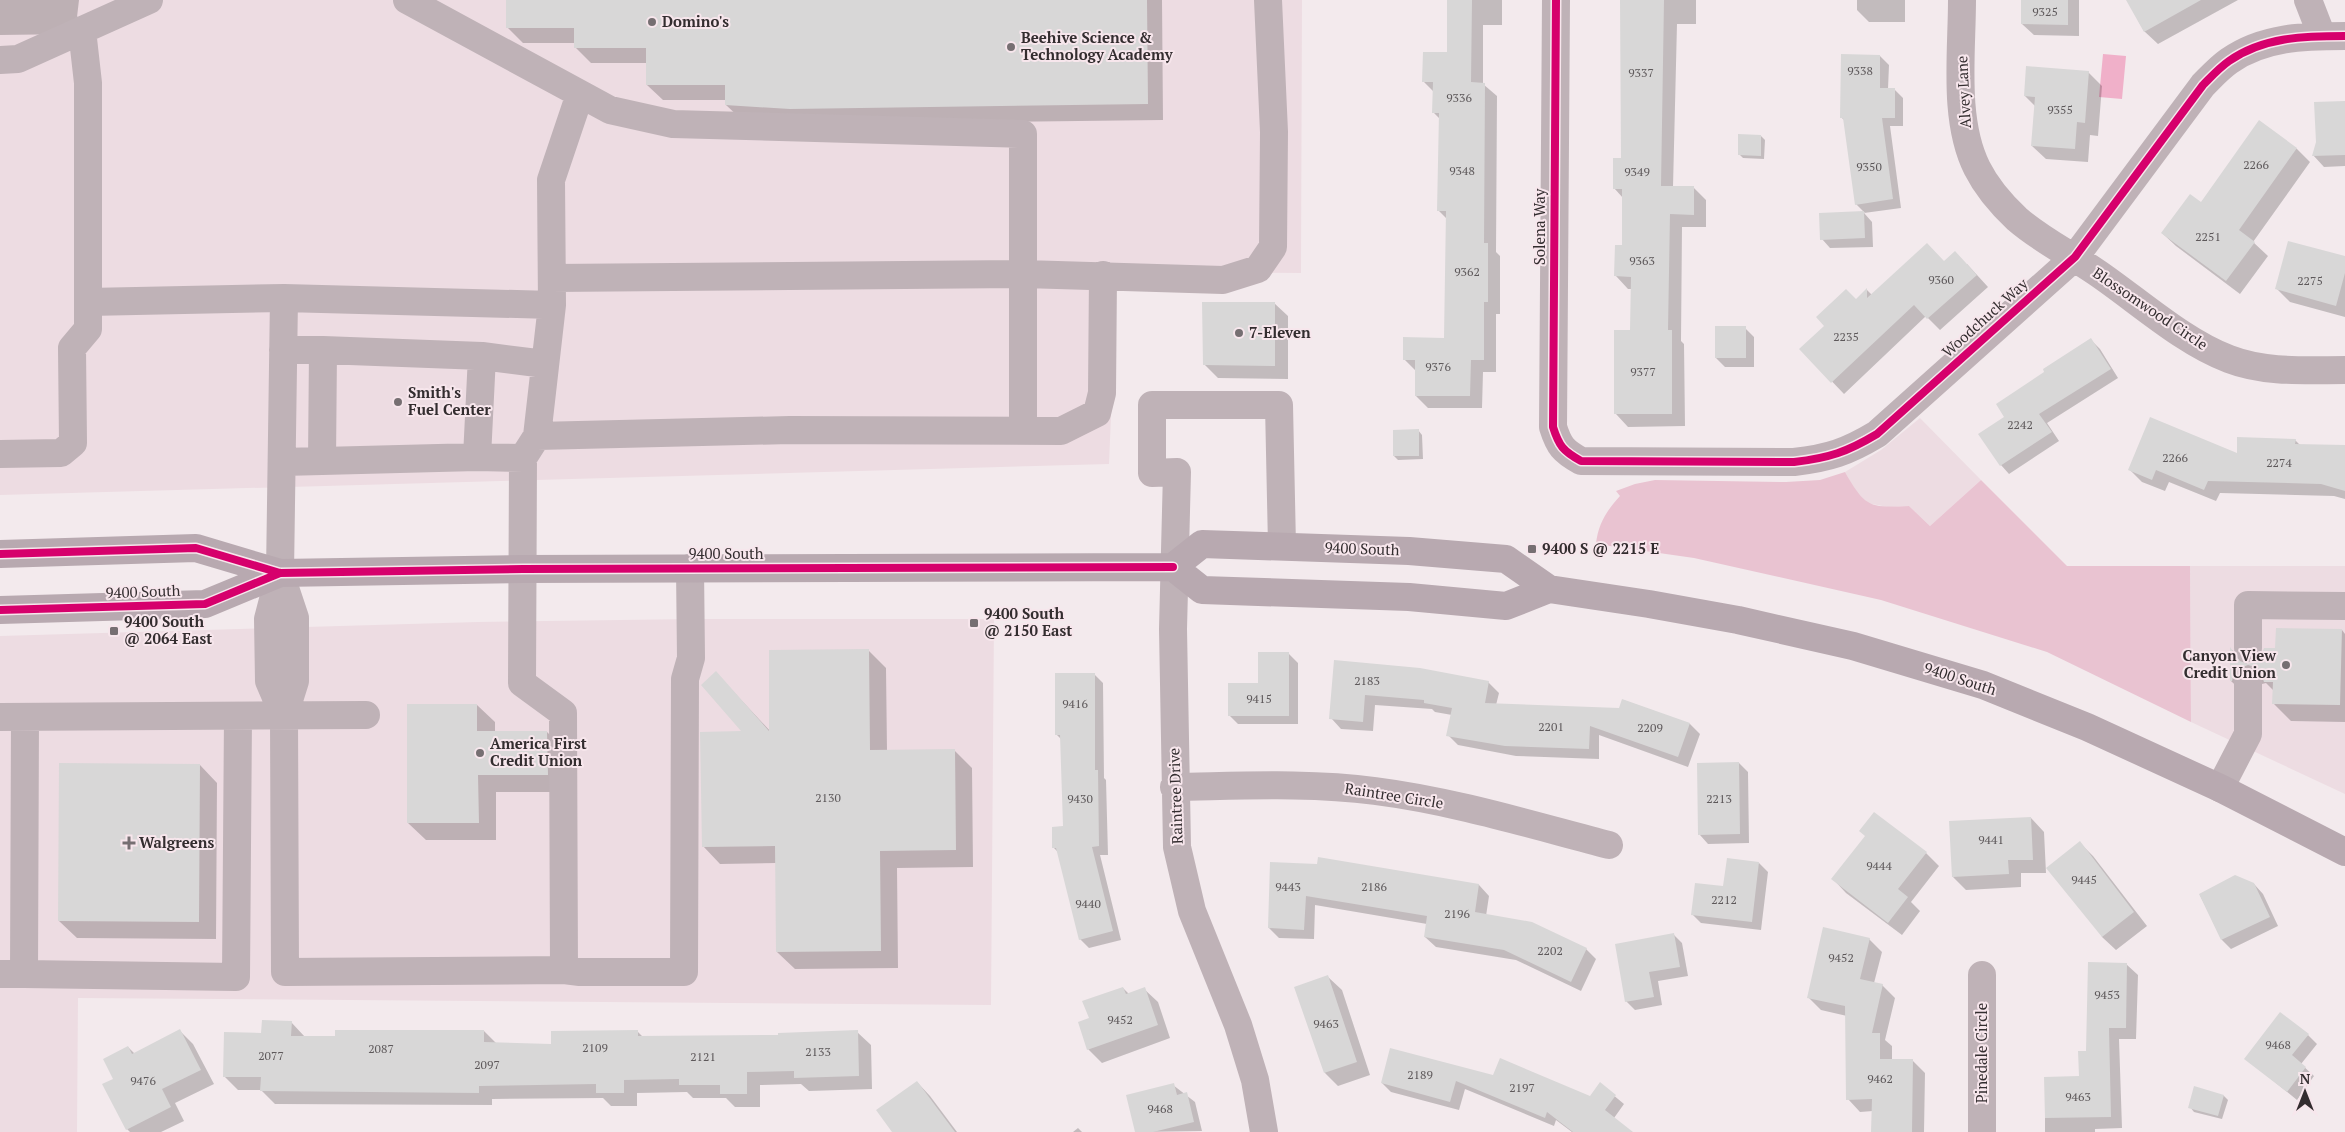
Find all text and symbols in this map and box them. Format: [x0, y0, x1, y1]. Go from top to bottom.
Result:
house number: 9325 [2032, 4, 2058, 19]
place label: Domino's [662, 11, 729, 31]
marker: Domino's [646, 16, 658, 28]
place label: Beehive Science & Technology Academy [1021, 27, 1174, 64]
marker: Beehive Science & Technology Academy [1005, 41, 1017, 53]
street label: Alvey Lane [1951, 55, 1975, 129]
house number: 9338 [1847, 63, 1873, 78]
house number: 9337 [1628, 65, 1654, 80]
house number: 9336 [1446, 90, 1472, 105]
house number: 9355 [2047, 102, 2073, 117]
house number: 2266 [2243, 157, 2269, 172]
house number: 9350 [1856, 159, 1882, 174]
house number: 9348 [1449, 163, 1475, 178]
house number: 9349 [1624, 164, 1650, 179]
street label: Solena Way [1529, 188, 1549, 265]
house number: 2251 [2195, 229, 2221, 244]
house number: 9363 [1629, 253, 1655, 268]
street label: Blossomwood Circle [2089, 262, 2212, 354]
house number: 9362 [1454, 264, 1480, 279]
house number: 9360 [1928, 272, 1954, 287]
street label: Woodchuck Way [1937, 273, 2032, 361]
house number: 2275 [2297, 273, 2323, 288]
place label: 7-Eleven [1249, 322, 1311, 342]
marker: 7-Eleven [1233, 327, 1245, 339]
house number: 2235 [1833, 329, 1859, 344]
house number: 9376 [1425, 359, 1451, 374]
house number: 9377 [1630, 364, 1656, 379]
place label: Smith's Fuel Center [408, 382, 491, 419]
marker: Smith's Fuel Center [392, 396, 404, 408]
house number: 2242 [2007, 417, 2033, 432]
house number: 2266 [2162, 450, 2188, 465]
house number: 2274 [2266, 455, 2292, 470]
street label: 9400 South [1324, 537, 1400, 559]
place label: 9400 S @ 2215 E [1542, 538, 1659, 558]
street label: 9400 South [689, 543, 764, 563]
marker: 9400 S @ 2215 E [1526, 543, 1538, 555]
street label: 9400 South [105, 580, 181, 602]
place label: 9400 South @ 2150 East [984, 603, 1072, 640]
place label: 9400 South @ 2064 East [124, 611, 212, 648]
marker: 9400 South @ 2150 East [968, 617, 980, 629]
marker: 9400 South @ 2064 East [108, 625, 120, 637]
place label: Canyon View Credit Union [2182, 645, 2276, 682]
street label: 9400 South [1922, 657, 1999, 699]
marker: Canyon View Credit Union [2280, 659, 2292, 671]
house number: 2183 [1354, 673, 1380, 688]
house number: 9415 [1246, 691, 1272, 706]
house number: 9416 [1062, 696, 1088, 711]
house number: 2201 [1538, 719, 1564, 734]
house number: 2209 [1637, 720, 1663, 735]
place label: America First Credit Union [490, 733, 587, 770]
marker: America First Credit Union [474, 747, 486, 759]
street label: Raintree Drive [1163, 748, 1187, 845]
street label: Raintree Circle [1343, 777, 1445, 813]
house number: 2130 [815, 790, 841, 805]
house number: 9430 [1067, 791, 1093, 806]
house number: 2213 [1706, 791, 1732, 806]
place label: Walgreens [139, 832, 214, 852]
house number: 9441 [1978, 832, 2004, 847]
marker: Walgreens [123, 837, 135, 849]
house number: 9444 [1866, 858, 1892, 873]
house number: 9445 [2071, 872, 2097, 887]
house number: 9443 [1275, 879, 1301, 894]
house number: 2186 [1361, 879, 1387, 894]
house number: 2212 [1711, 892, 1737, 907]
house number: 9440 [1075, 896, 1101, 911]
house number: 2196 [1444, 906, 1470, 921]
house number: 2202 [1537, 943, 1563, 958]
house number: 9452 [1828, 950, 1854, 965]
house number: 9453 [2094, 987, 2120, 1002]
street label: Pinedale Circle [1971, 1003, 1991, 1103]
house number: 9452 [1107, 1012, 1133, 1027]
house number: 9463 [1313, 1016, 1339, 1031]
house number: 9468 [2265, 1037, 2291, 1052]
house number: 2109 [582, 1040, 608, 1055]
house number: 2087 [368, 1041, 394, 1056]
house number: 2133 [805, 1044, 831, 1059]
house number: 2077 [258, 1048, 284, 1063]
house number: 2121 [690, 1049, 716, 1064]
house number: 2097 [474, 1057, 500, 1072]
house number: 2189 [1407, 1067, 1433, 1082]
north arrow [2280, 1067, 2330, 1117]
text: N [2300, 1069, 2311, 1088]
house number: 9462 [1867, 1071, 1893, 1086]
house number: 9476 [130, 1073, 156, 1088]
house number: 2197 [1509, 1080, 1535, 1095]
house number: 9463 [2065, 1089, 2091, 1104]
house number: 9468 [1147, 1101, 1173, 1116]

